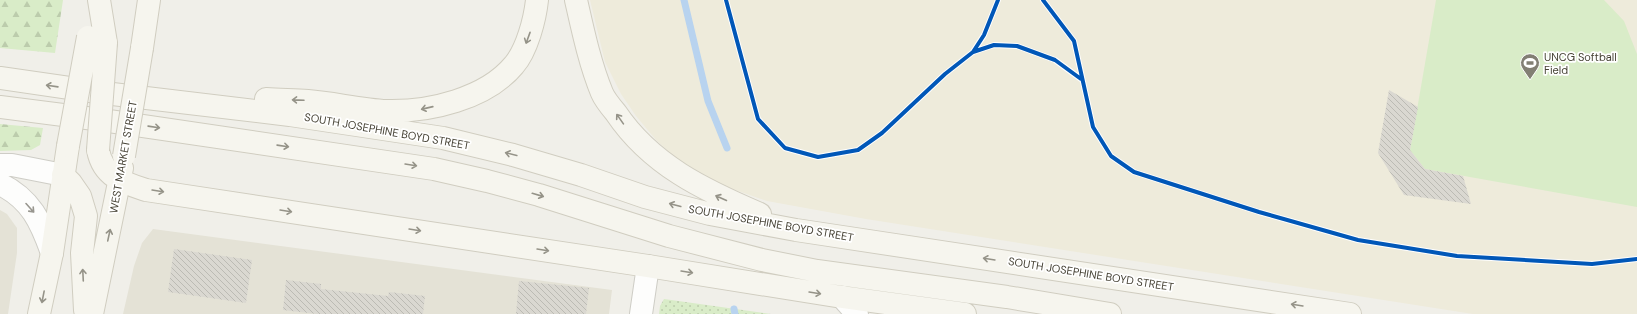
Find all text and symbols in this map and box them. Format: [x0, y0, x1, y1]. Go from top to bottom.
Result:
one-way arrow [524, 31, 531, 44]
place label: UNCG Softball Field [1544, 50, 1617, 77]
sports icon: UNCG Softball Field [1519, 52, 1541, 80]
one-way arrow [46, 82, 59, 90]
one-way arrow [292, 97, 305, 104]
street label: WEST MARKET STREET [106, 99, 140, 215]
one-way arrow [421, 105, 434, 113]
street label: SOUTH JOSEPHINE BOYD STREET [303, 110, 471, 152]
one-way arrow [616, 114, 624, 125]
one-way arrow [147, 123, 160, 131]
one-way arrow [276, 142, 289, 150]
one-way arrow [505, 150, 518, 158]
one-way arrow [404, 161, 417, 169]
one-way arrow [151, 188, 164, 196]
one-way arrow [531, 192, 544, 199]
one-way arrow [716, 194, 728, 201]
one-way arrow [669, 201, 682, 208]
one-way arrow [26, 202, 35, 213]
street label: SOUTH JOSEPHINE BOYD STREET [687, 202, 855, 244]
one-way arrow [279, 207, 292, 215]
one-way arrow [408, 227, 421, 235]
one-way arrow [106, 229, 114, 242]
one-way arrow [536, 246, 549, 254]
street label: SOUTH JOSEPHINE BOYD STREET [1007, 254, 1175, 294]
one-way arrow [983, 255, 996, 263]
one-way arrow [680, 268, 693, 276]
one-way arrow [80, 269, 87, 282]
one-way arrow [808, 289, 821, 297]
one-way arrow [38, 290, 46, 303]
one-way arrow [1291, 301, 1304, 309]

